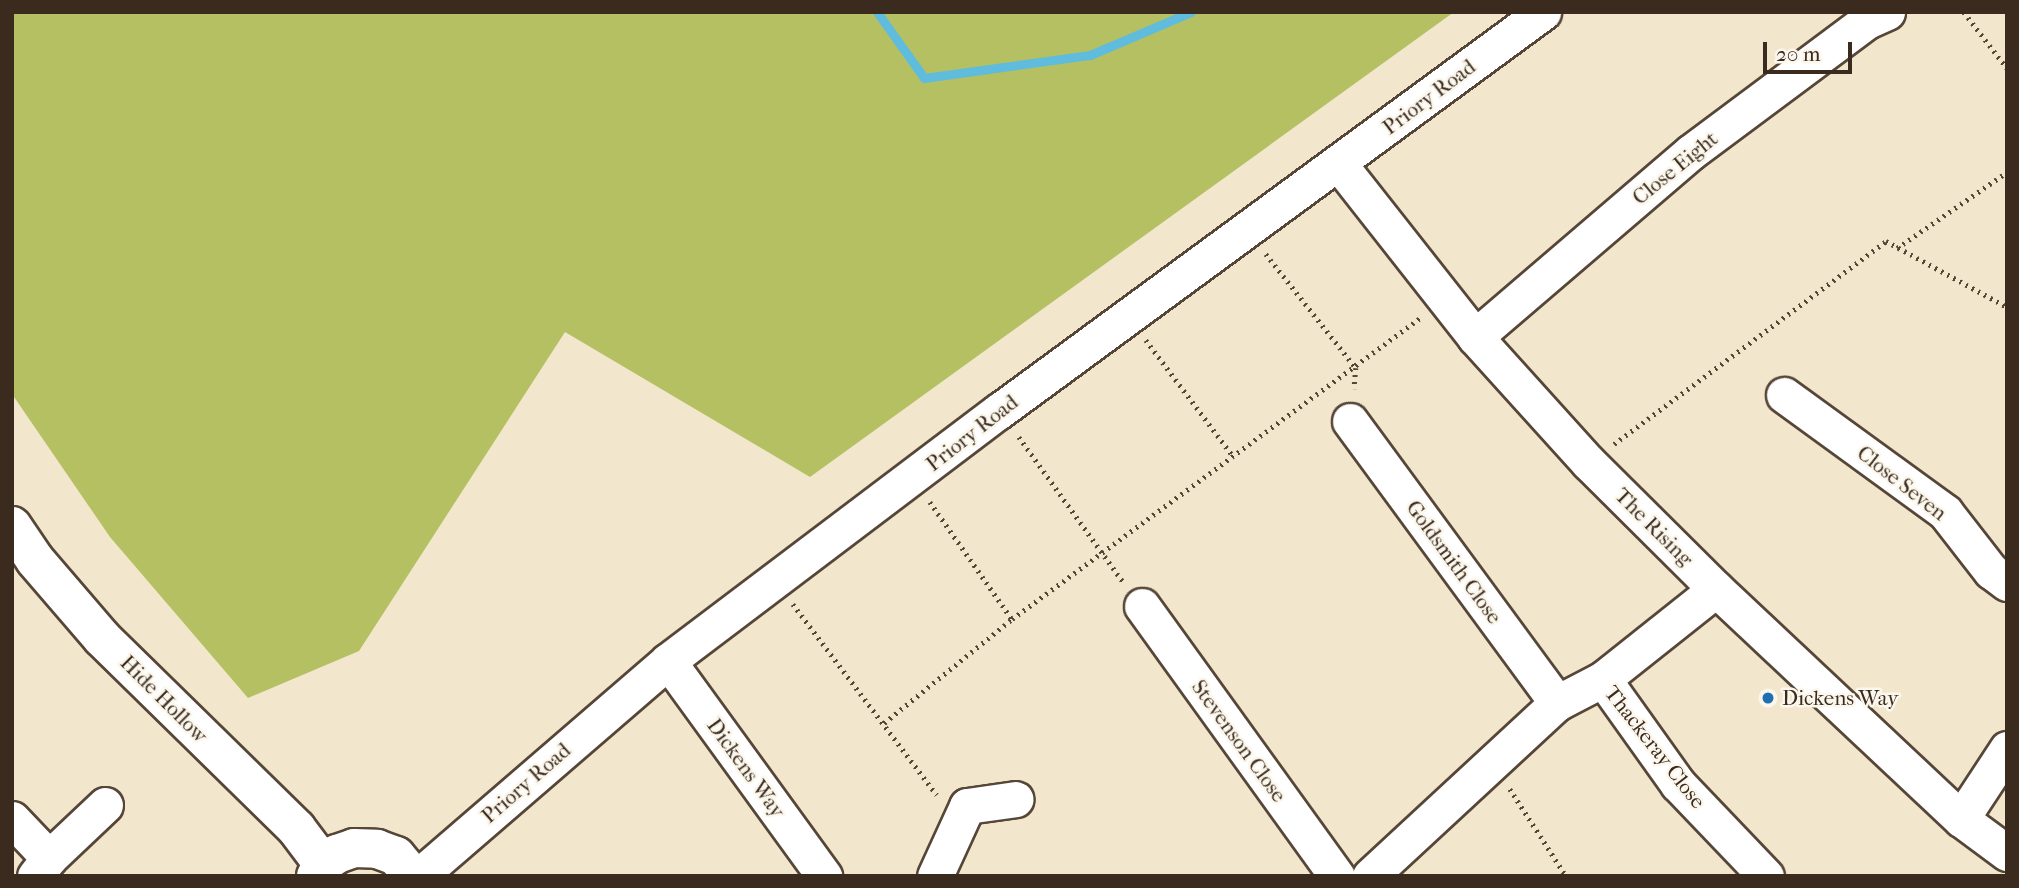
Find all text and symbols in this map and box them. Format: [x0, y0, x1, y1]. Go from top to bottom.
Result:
scale bar [1767, 28, 1856, 72]
text: 20 m [1776, 42, 1820, 66]
street label: Priory Road [1378, 54, 1480, 140]
street label: Close Eight [1627, 126, 1723, 210]
street label: Priory Road [921, 389, 1023, 477]
street label: Close Seven [1852, 440, 1952, 526]
street label: The Rising [1610, 483, 1698, 571]
street label: Goldsmith Close [1401, 495, 1507, 629]
street label: Hide Hollow [115, 650, 213, 748]
street label: Stevenson Close [1186, 675, 1292, 807]
street label: Thackeray Close [1599, 681, 1711, 813]
place label: Dickens Way [1782, 685, 1898, 711]
marker: Dickens Way [1760, 690, 1776, 706]
street label: Dickens Way [702, 714, 790, 822]
street label: Priory Road [476, 738, 576, 828]

